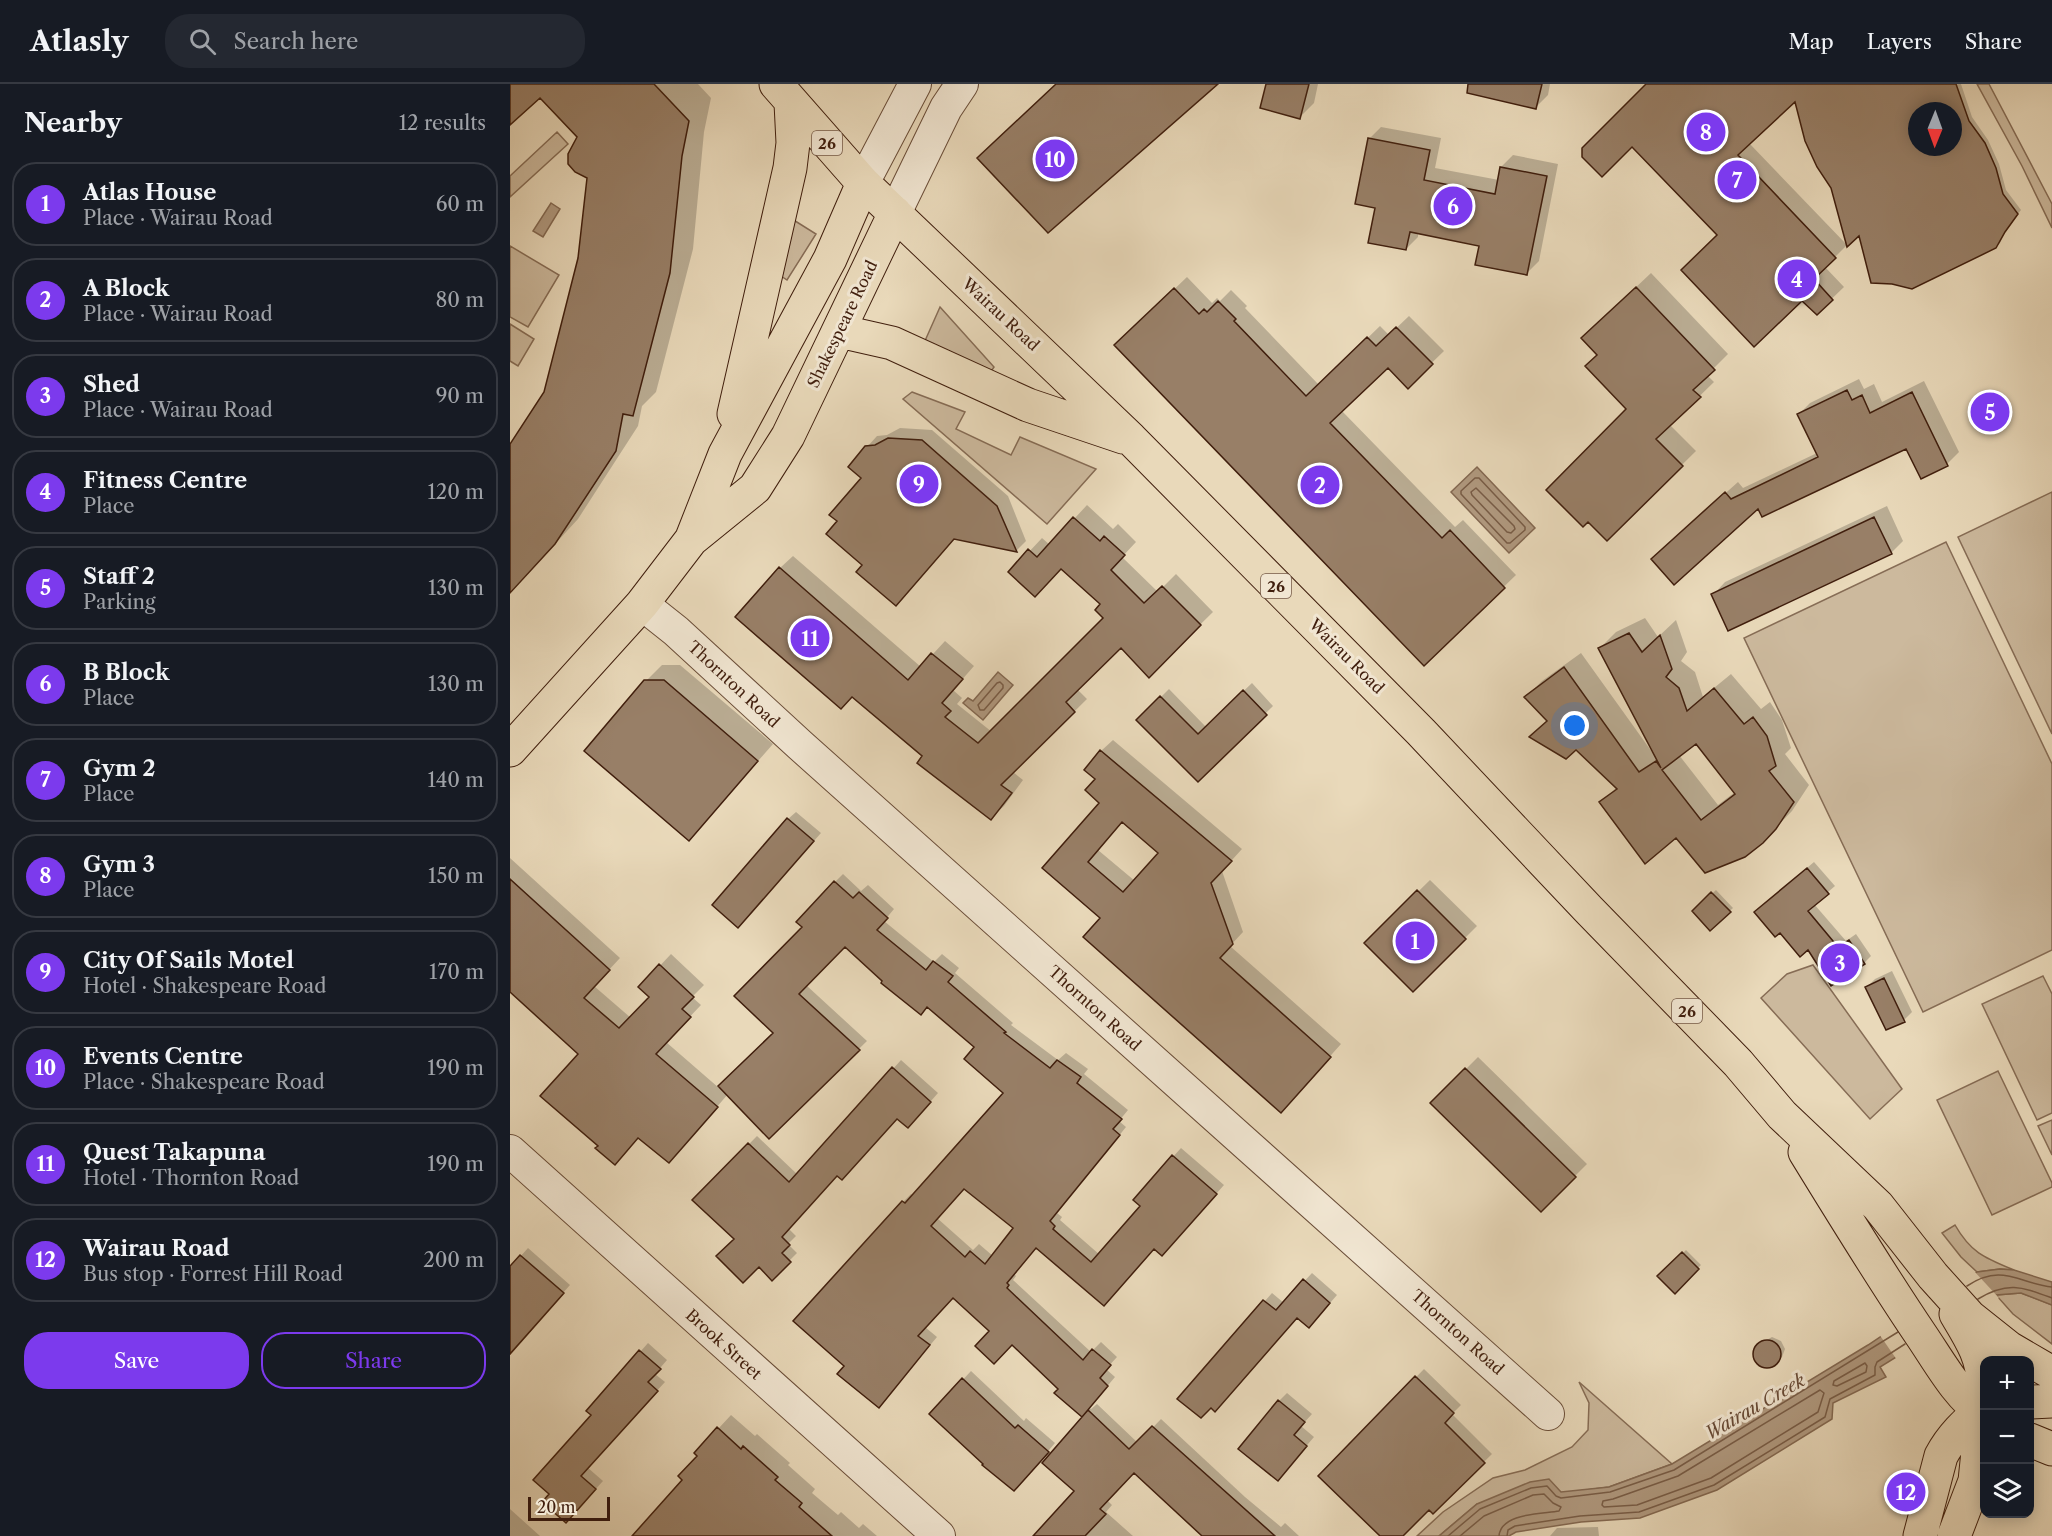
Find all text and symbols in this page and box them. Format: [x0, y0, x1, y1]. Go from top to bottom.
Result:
search box [165, 14, 585, 68]
text: Atlasly [30, 24, 129, 58]
icon: search [186, 25, 219, 58]
text: Search here [234, 28, 358, 55]
text: Map [1789, 29, 1834, 54]
text: Layers [1867, 29, 1932, 54]
text: Share [1965, 29, 2022, 54]
north arrow [1908, 102, 1962, 156]
text: Nearby [24, 107, 122, 139]
pin: 8 [1686, 110, 1726, 154]
text: 12 results [399, 111, 486, 135]
road number: 26 [812, 131, 842, 155]
pin: 10 [1036, 136, 1074, 182]
pin: 7 [1718, 158, 1756, 202]
text: Atlas House [83, 179, 216, 206]
pin: 6 [1434, 184, 1472, 228]
text: 1 [41, 192, 50, 216]
text: 60 m [436, 192, 484, 216]
text: Place · Wairau Road [83, 206, 273, 230]
pin: 4 [1778, 256, 1816, 302]
street label: Shakespeare Road [803, 257, 882, 391]
street label: Wairau Road [958, 273, 1044, 355]
text: A Block [83, 275, 169, 302]
text: 2 [40, 288, 51, 312]
text: 80 m [436, 288, 484, 312]
text: Place · Wairau Road [83, 302, 273, 326]
text: Shed [83, 371, 140, 398]
text: 3 [40, 384, 51, 408]
text: 90 m [436, 384, 484, 408]
pin: 5 [1970, 390, 2010, 434]
text: Place · Wairau Road [83, 398, 273, 422]
pin: 9 [900, 462, 938, 506]
pin: 2 [1300, 462, 1340, 508]
text: Fitness Centre [83, 467, 247, 494]
text: 4 [40, 480, 51, 504]
text: 120 m [427, 480, 484, 504]
text: Place [83, 494, 134, 518]
text: Staff 2 [83, 563, 155, 590]
road number: 26 [1261, 574, 1291, 598]
text: 5 [40, 576, 51, 600]
text: 130 m [428, 576, 484, 600]
text: Parking [83, 590, 156, 614]
street label: Wairau Road [1305, 614, 1389, 698]
pin: 11 [790, 616, 830, 660]
street label: Thornton Road [684, 636, 784, 732]
text: B Block [83, 659, 169, 686]
text: 6 [40, 672, 51, 696]
text: 130 m [428, 672, 484, 696]
text: Place [83, 686, 134, 710]
your location [1560, 711, 1589, 740]
text: Gym 2 [83, 755, 155, 782]
text: 7 [40, 768, 51, 792]
text: 140 m [427, 768, 484, 792]
text: Place [83, 782, 134, 806]
text: Gym 3 [83, 851, 155, 878]
text: 8 [39, 864, 52, 888]
text: 150 m [428, 864, 484, 888]
text: Place [83, 878, 134, 902]
pin: 1 [1396, 918, 1434, 964]
pin: 3 [1820, 940, 1860, 986]
text: City Of Sails Motel [83, 947, 294, 974]
text: 9 [40, 960, 51, 984]
text: 170 m [429, 960, 484, 984]
street label: Thornton Road [1045, 961, 1146, 1055]
text: Hotel · Shakespeare Road [83, 974, 326, 998]
road number: 26 [1672, 999, 1702, 1023]
text: Events Centre [83, 1043, 243, 1070]
text: 10 [35, 1056, 56, 1080]
text: 190 m [427, 1056, 484, 1080]
text: Place · Shakespeare Road [83, 1070, 325, 1094]
text: Quest Takapuna [83, 1139, 266, 1166]
text: 11 [37, 1152, 55, 1176]
text: 190 m [427, 1152, 484, 1176]
text: Hotel · Thornton Road [83, 1166, 299, 1190]
text: Wairau Road [83, 1235, 230, 1262]
text: 12 [35, 1248, 56, 1272]
text: 200 m [423, 1248, 484, 1272]
text: Bus stop · Forrest Hill Road [83, 1262, 343, 1286]
street label: Thornton Road [1408, 1285, 1509, 1379]
street label: Brook Street [682, 1305, 767, 1384]
button: Save [24, 1332, 249, 1389]
button: Share [261, 1332, 486, 1389]
map controls [1980, 1356, 2034, 1518]
button: + [1980, 1356, 2034, 1410]
water label: Wairau Creek [1701, 1369, 1810, 1445]
button: − [1980, 1410, 2034, 1464]
button: layers [1980, 1464, 2034, 1518]
pin: 12 [1886, 1470, 1926, 1514]
scale bar [528, 1494, 610, 1522]
text: 20 m [537, 1497, 576, 1517]

